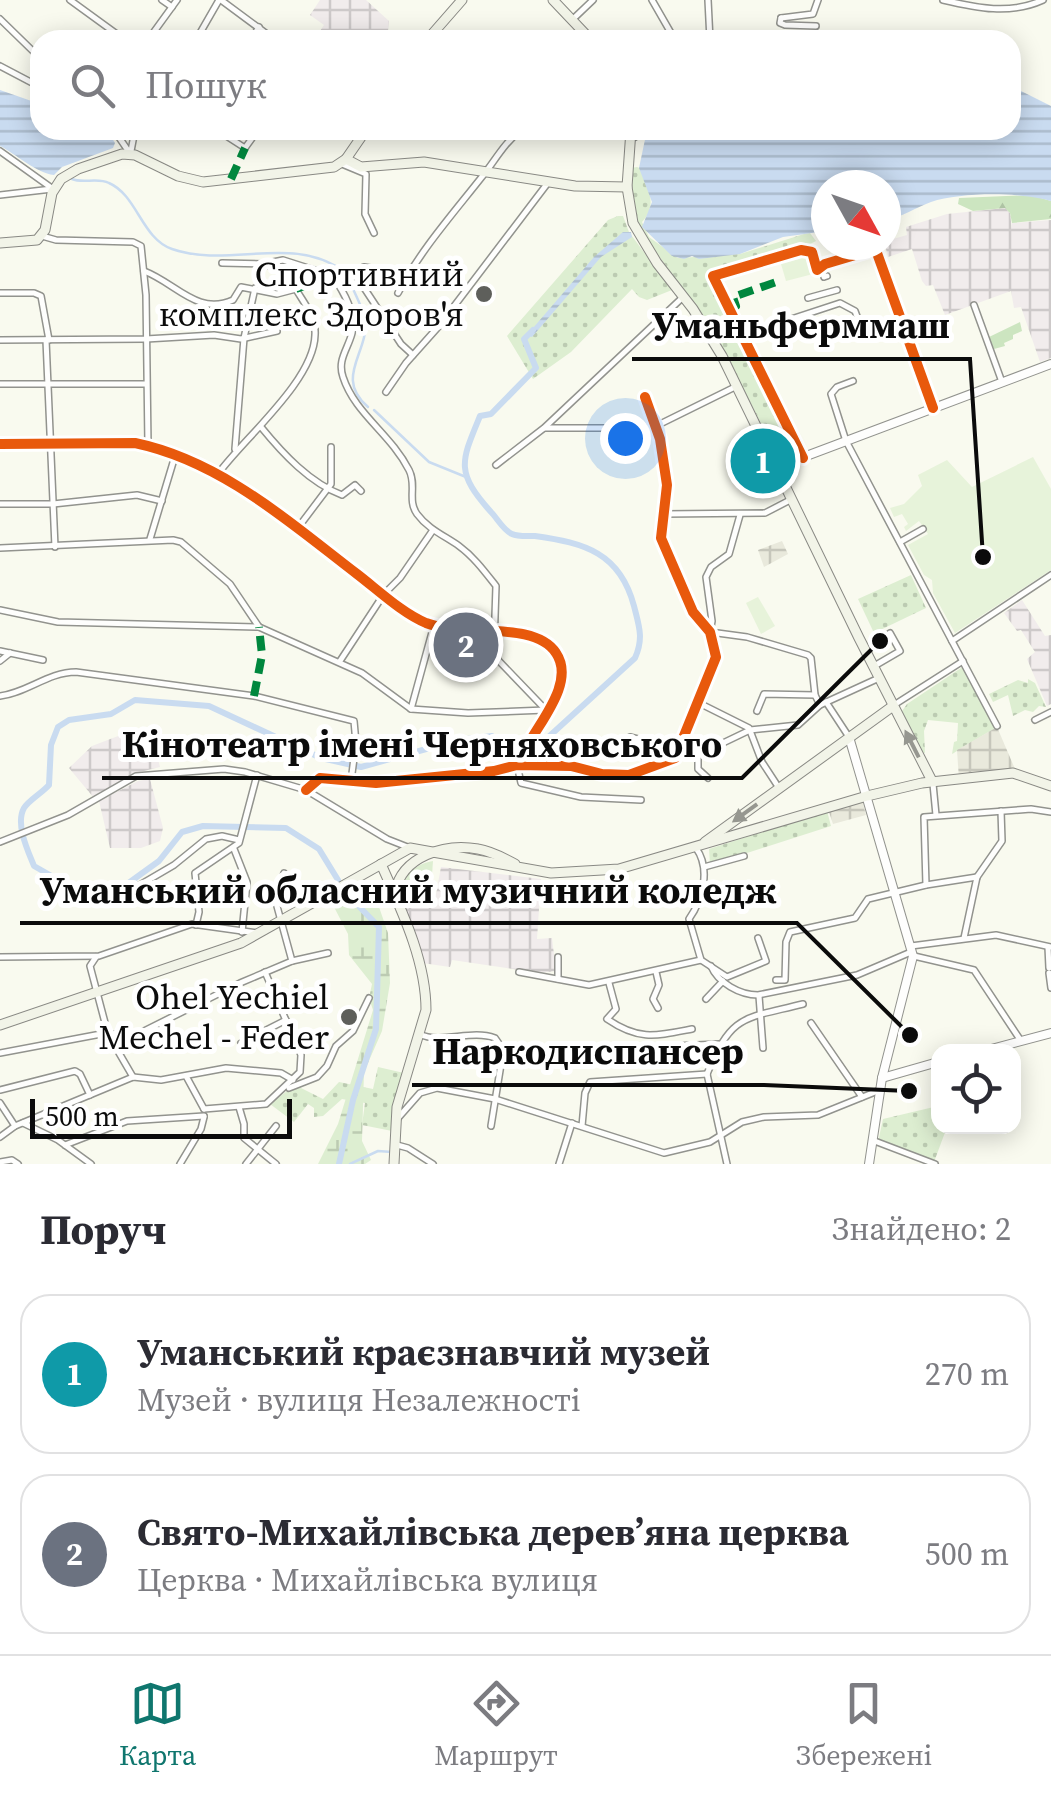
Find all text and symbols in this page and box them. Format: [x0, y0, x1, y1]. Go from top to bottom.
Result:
search box [30, 30, 1021, 140]
icon: search [65, 58, 120, 113]
text: Пошук [145, 59, 267, 111]
north arrow [811, 170, 901, 260]
place label: Спортивний комплекс Здоров'я [159, 250, 464, 338]
marker: Спортивний комплекс Здоров'я [473, 283, 495, 305]
callout: Уманьферммаш [632, 291, 970, 359]
text: Уманьферммаш [652, 299, 950, 351]
your location [600, 413, 651, 464]
pin: 1 [730, 424, 796, 498]
pin: 2 [434, 608, 498, 682]
callout: Кінотеатр імені Черняховського [102, 710, 742, 778]
text: Кінотеатр імені Черняховського [122, 718, 722, 770]
one-way arrow [904, 729, 921, 758]
one-way arrow [731, 803, 758, 822]
callout: Уманський обласний музичний коледж [20, 855, 797, 923]
text: Уманський обласний музичний коледж [39, 864, 777, 916]
place label: Ohel Yechiel Mechel - Feder [98, 973, 329, 1061]
marker: Ohel Yechiel Mechel - Feder [338, 1006, 360, 1028]
callout: Наркодиспансер [412, 1017, 764, 1085]
text: Наркодиспансер [432, 1025, 744, 1077]
map controls [931, 1044, 1021, 1134]
button: locate [931, 1044, 1021, 1134]
scale bar [30, 1094, 292, 1138]
text: 500 m [45, 1097, 119, 1135]
text: Поруч [40, 1200, 166, 1258]
text: Знайдено: 2 [832, 1207, 1011, 1251]
text: Уманський краєзнавчий музей [137, 1326, 710, 1378]
text: 1 [66, 1352, 83, 1396]
text: 270 m [925, 1352, 1009, 1396]
text: Музей · вулиця Незалежності [137, 1378, 581, 1422]
text: Свято-Михайлівська деревʼяна церква [137, 1506, 849, 1558]
text: 2 [66, 1532, 83, 1576]
text: 500 m [925, 1532, 1009, 1576]
text: Церква · Михайлівська вулиця [137, 1558, 598, 1602]
tab: Карта [119, 1676, 196, 1774]
tab: Маршрут [434, 1676, 558, 1774]
tab: Збережені [796, 1676, 932, 1774]

